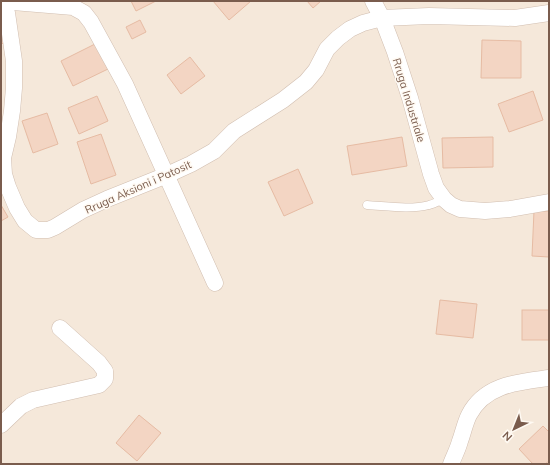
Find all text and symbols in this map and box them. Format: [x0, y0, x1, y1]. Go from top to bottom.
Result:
street label: Rruga Industriale [390, 56, 428, 144]
street label: Rruga Aksioni i Patosit [83, 157, 194, 217]
north arrow [494, 409, 534, 449]
text: N [499, 428, 515, 444]

